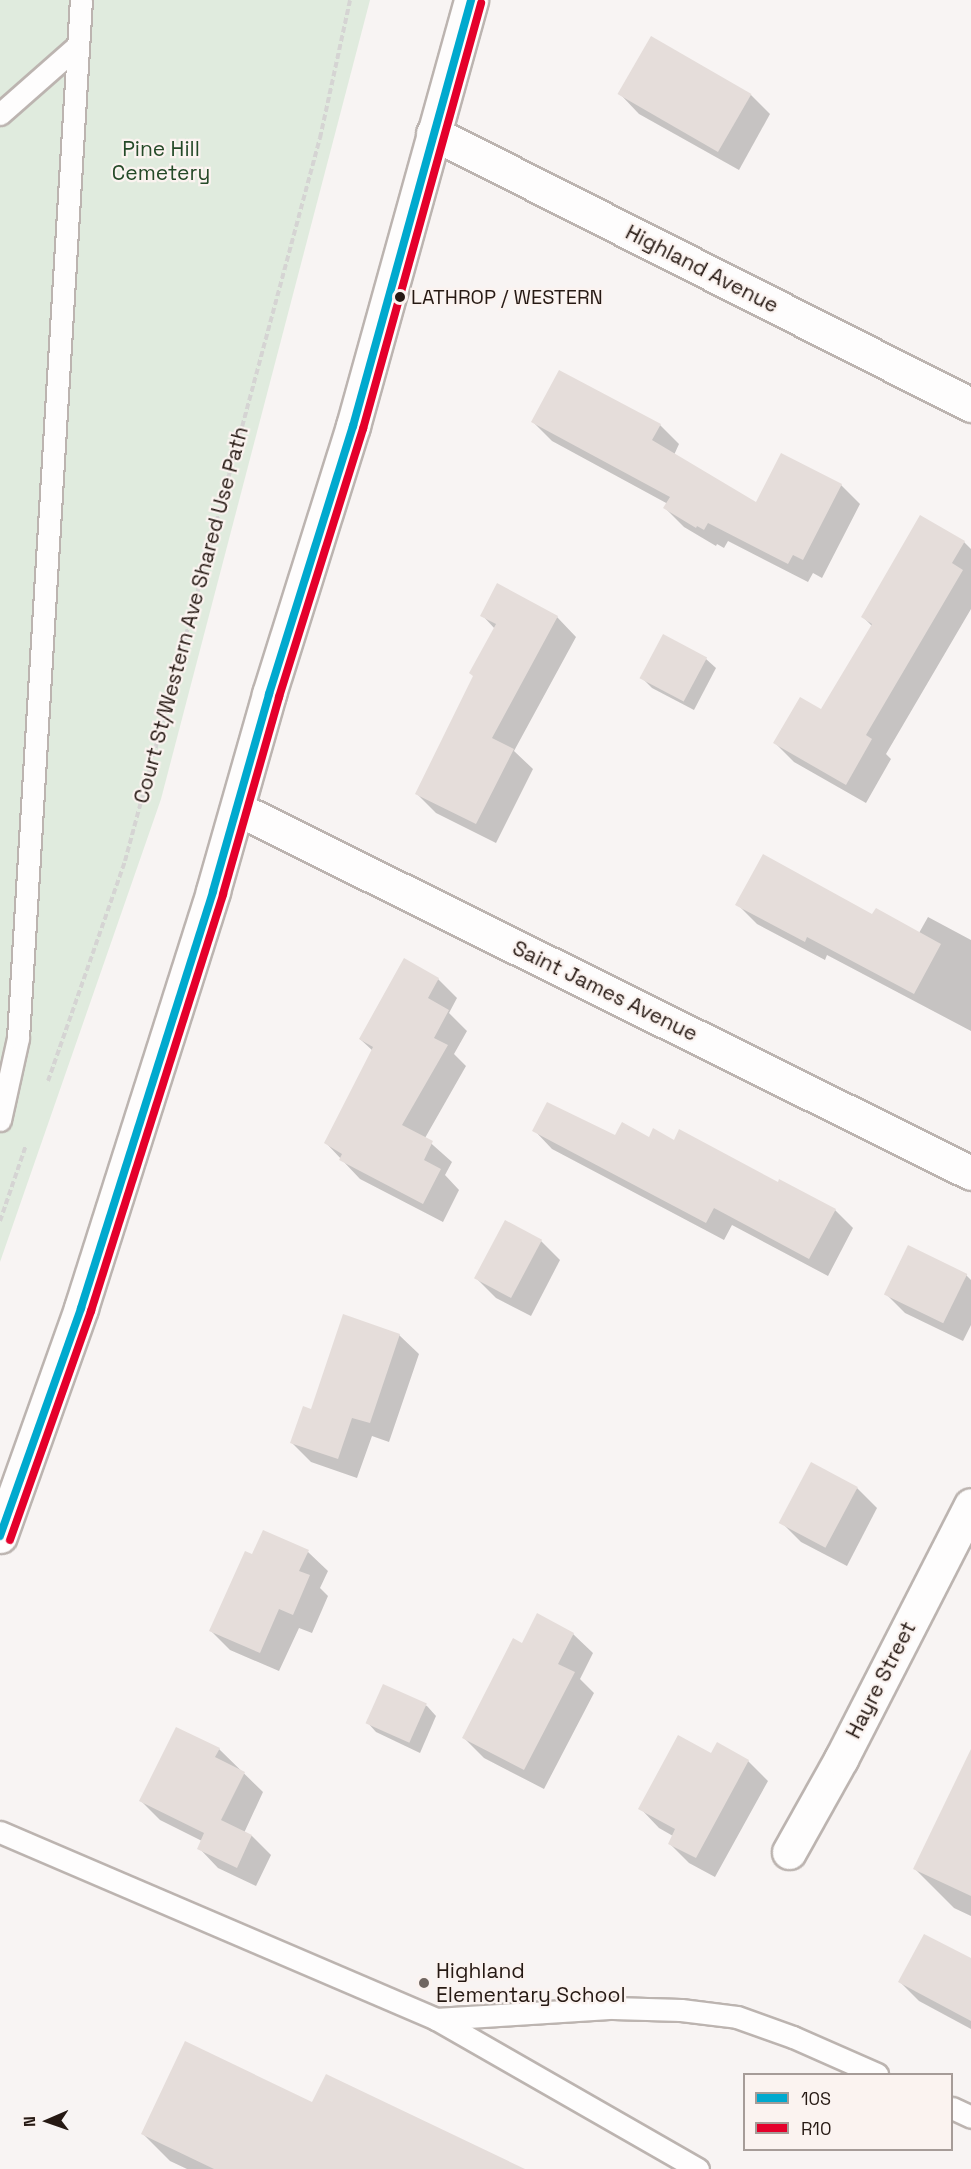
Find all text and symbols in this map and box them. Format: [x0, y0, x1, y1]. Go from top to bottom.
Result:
park label: Pine Hill Cemetery [112, 136, 210, 186]
street label: Highland Avenue [621, 220, 783, 318]
place label: LATHROP / WESTERN [411, 285, 603, 309]
marker: LATHROP / WESTERN [394, 291, 406, 303]
street label: Court St/Western Ave Shared Use Path [128, 424, 254, 806]
street label: Saint James Avenue [508, 935, 702, 1047]
street label: Hayre Street [841, 1617, 921, 1743]
place label: Highland Elementary School [436, 1958, 626, 2008]
marker: Highland Elementary School [417, 1976, 431, 1990]
legend [743, 2073, 953, 2151]
text: 10S [801, 2087, 831, 2110]
north arrow [18, 2091, 78, 2151]
text: N [19, 2116, 40, 2127]
text: R10 [801, 2117, 831, 2140]

